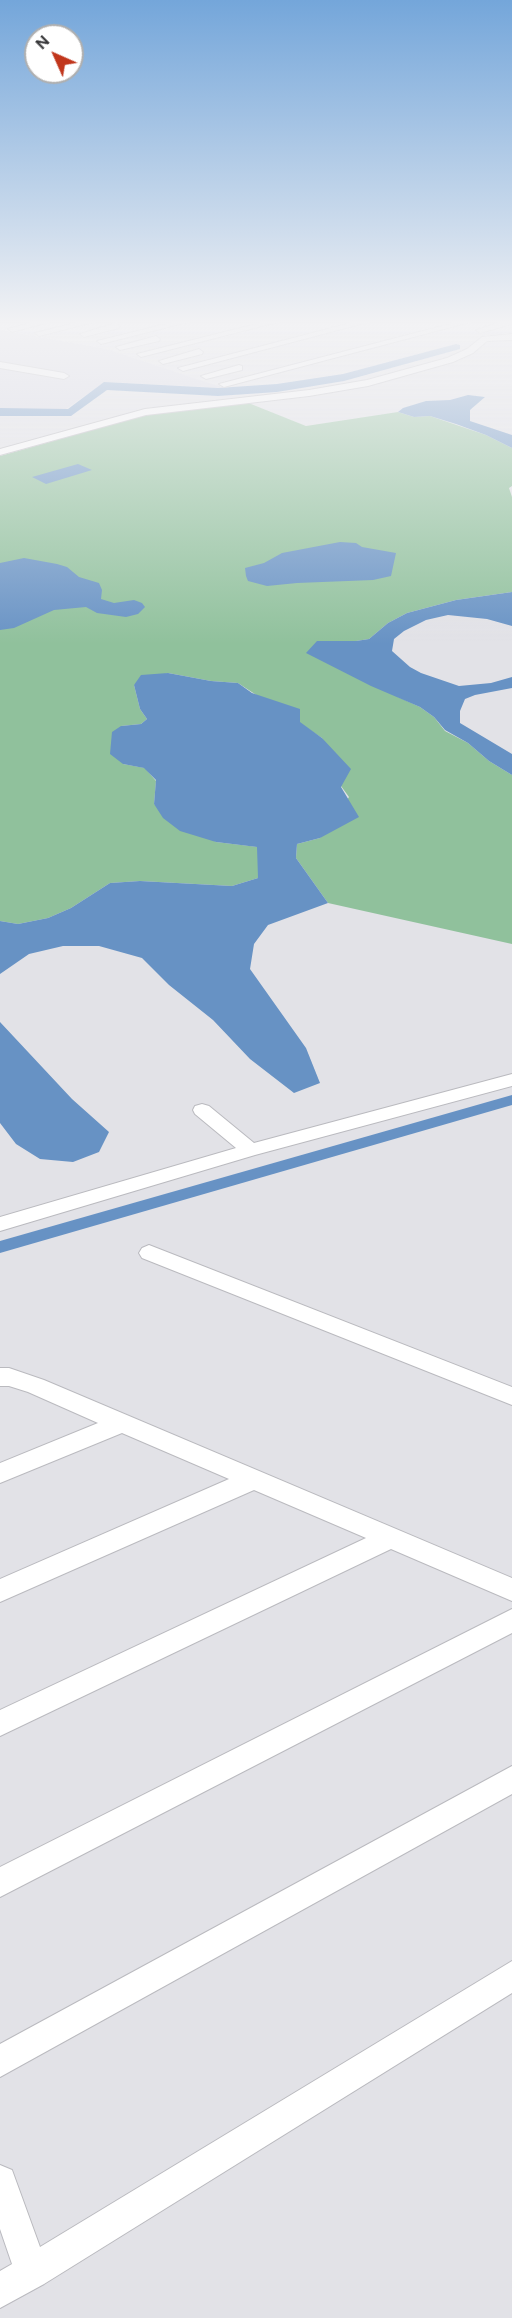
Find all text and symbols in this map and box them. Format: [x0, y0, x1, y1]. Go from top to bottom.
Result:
north arrow [24, 24, 84, 84]
text: N [31, 31, 54, 54]

